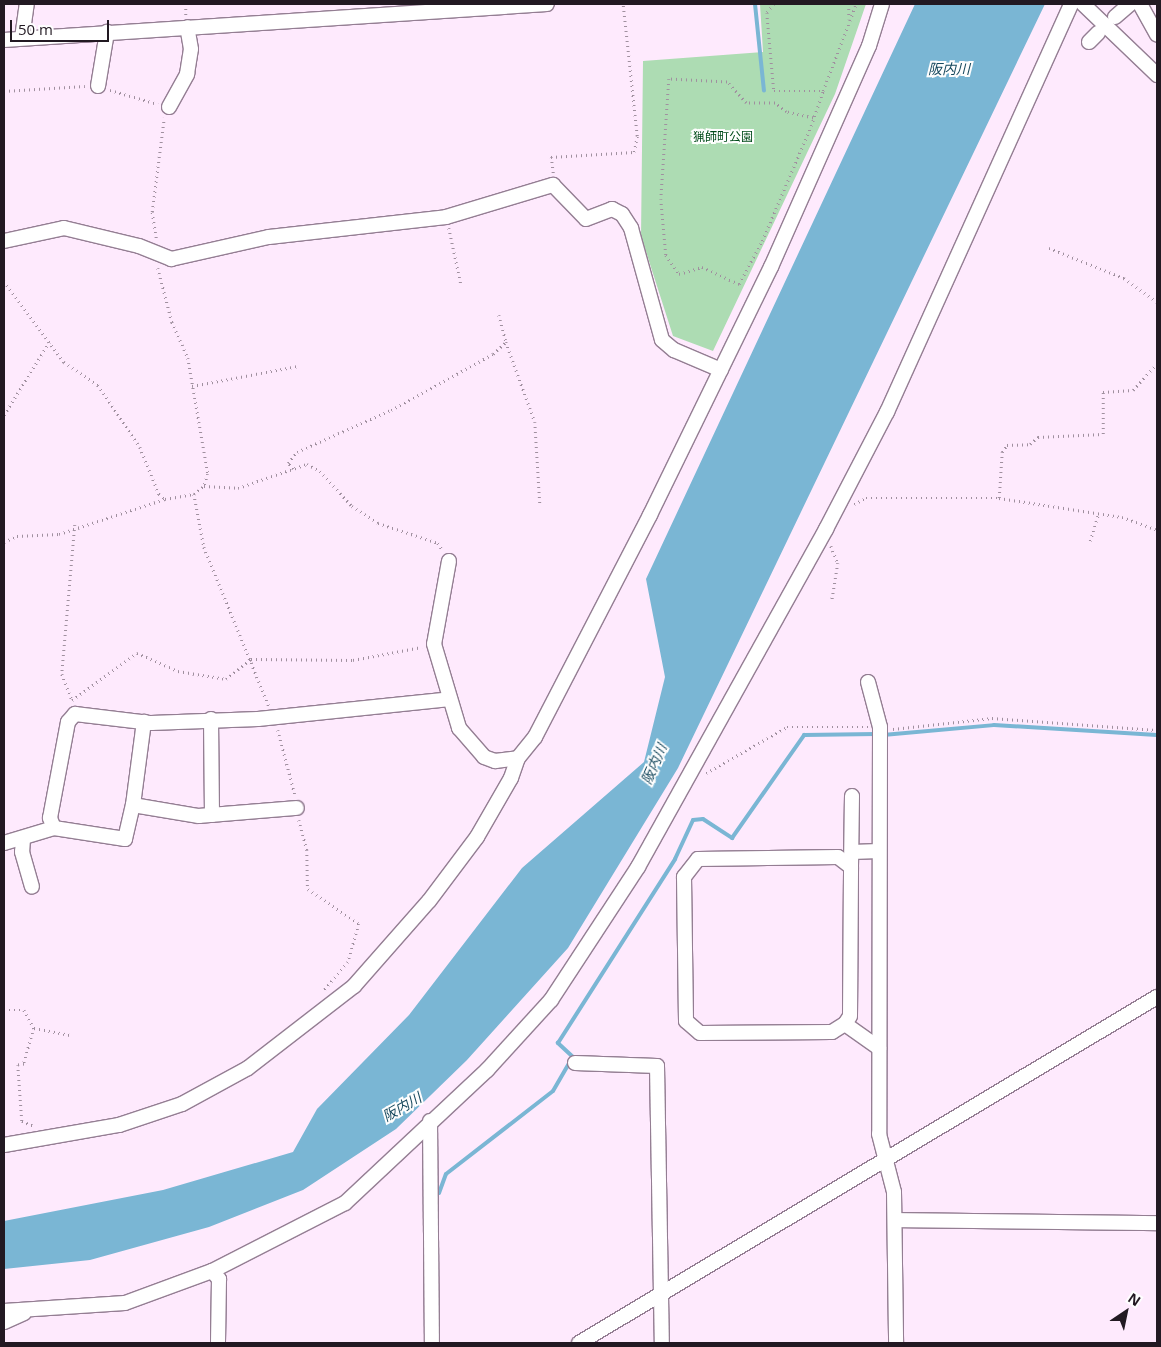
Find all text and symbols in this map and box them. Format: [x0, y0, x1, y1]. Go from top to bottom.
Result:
scale bar [12, 10, 111, 42]
text: 50 m [18, 19, 53, 39]
water label: 阪内川 [928, 61, 970, 77]
park label: 猟師町公園 [693, 130, 753, 144]
water label: 阪内川 [638, 741, 670, 787]
water label: 阪内川 [380, 1089, 424, 1125]
north arrow [1101, 1287, 1151, 1337]
text: N [1125, 1288, 1145, 1310]

